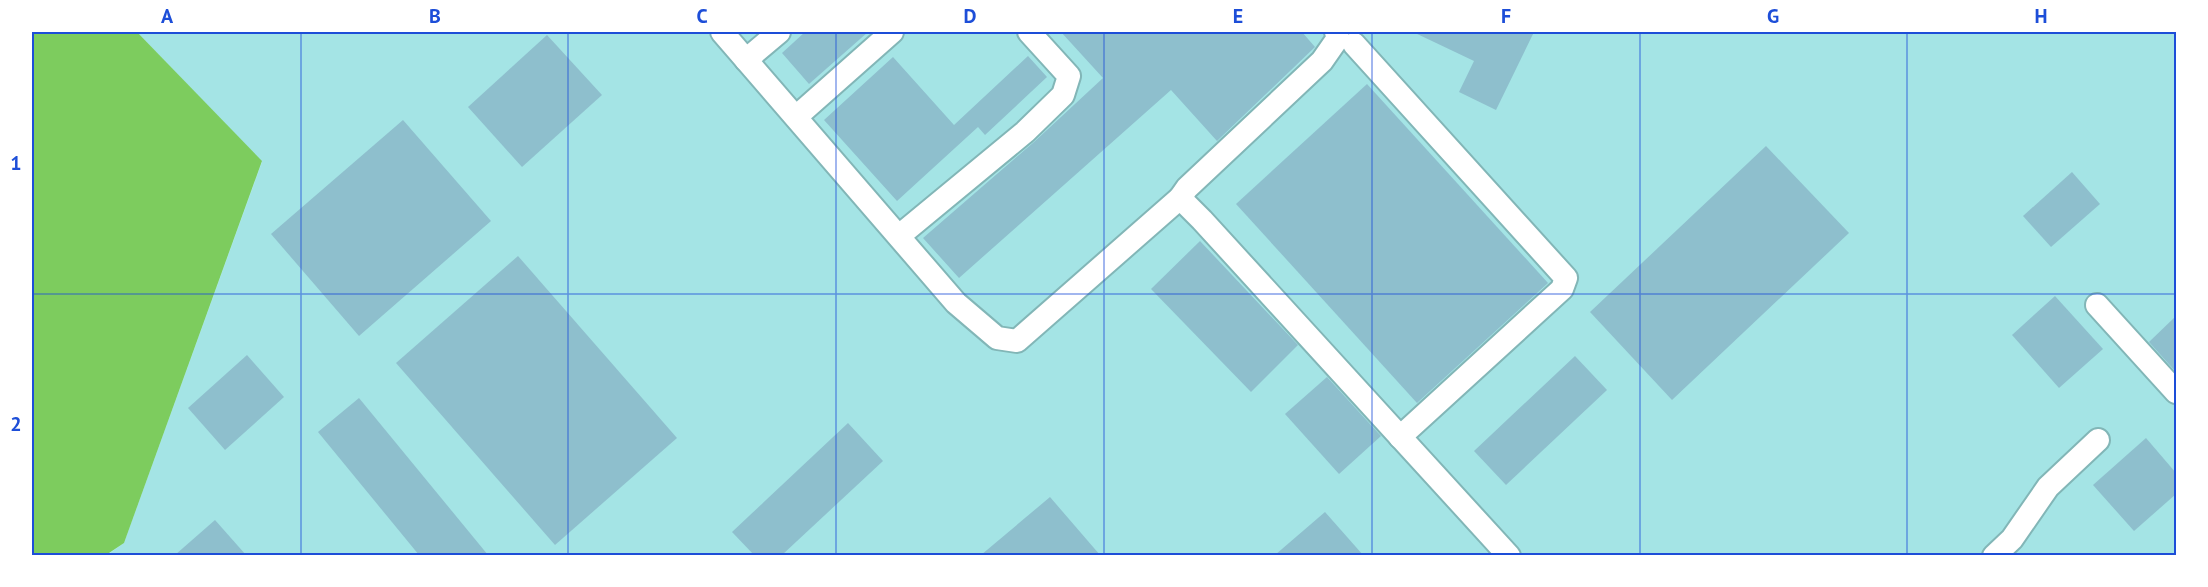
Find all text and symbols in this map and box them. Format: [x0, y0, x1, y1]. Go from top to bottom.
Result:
text: A [161, 3, 174, 29]
text: B [429, 3, 441, 29]
text: C [696, 3, 708, 29]
text: D [964, 3, 977, 29]
text: E [1233, 3, 1243, 29]
text: F [1501, 3, 1511, 29]
text: G [1767, 3, 1779, 29]
text: H [2034, 3, 2048, 29]
text: 1 [10, 150, 22, 176]
text: 2 [10, 411, 22, 437]

